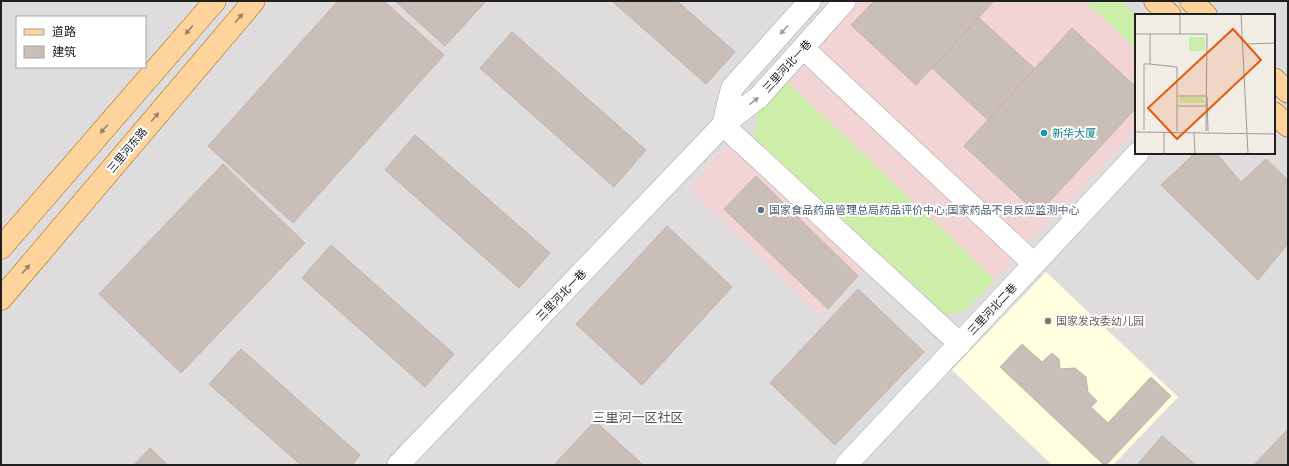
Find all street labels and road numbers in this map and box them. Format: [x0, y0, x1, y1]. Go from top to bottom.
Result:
street label: 三里河北一巷 [760, 37, 814, 95]
street label: 三里河东路 [104, 124, 149, 175]
street label: 三里河北一巷 [533, 266, 588, 323]
street label: 三里河北二巷 [964, 280, 1019, 337]

